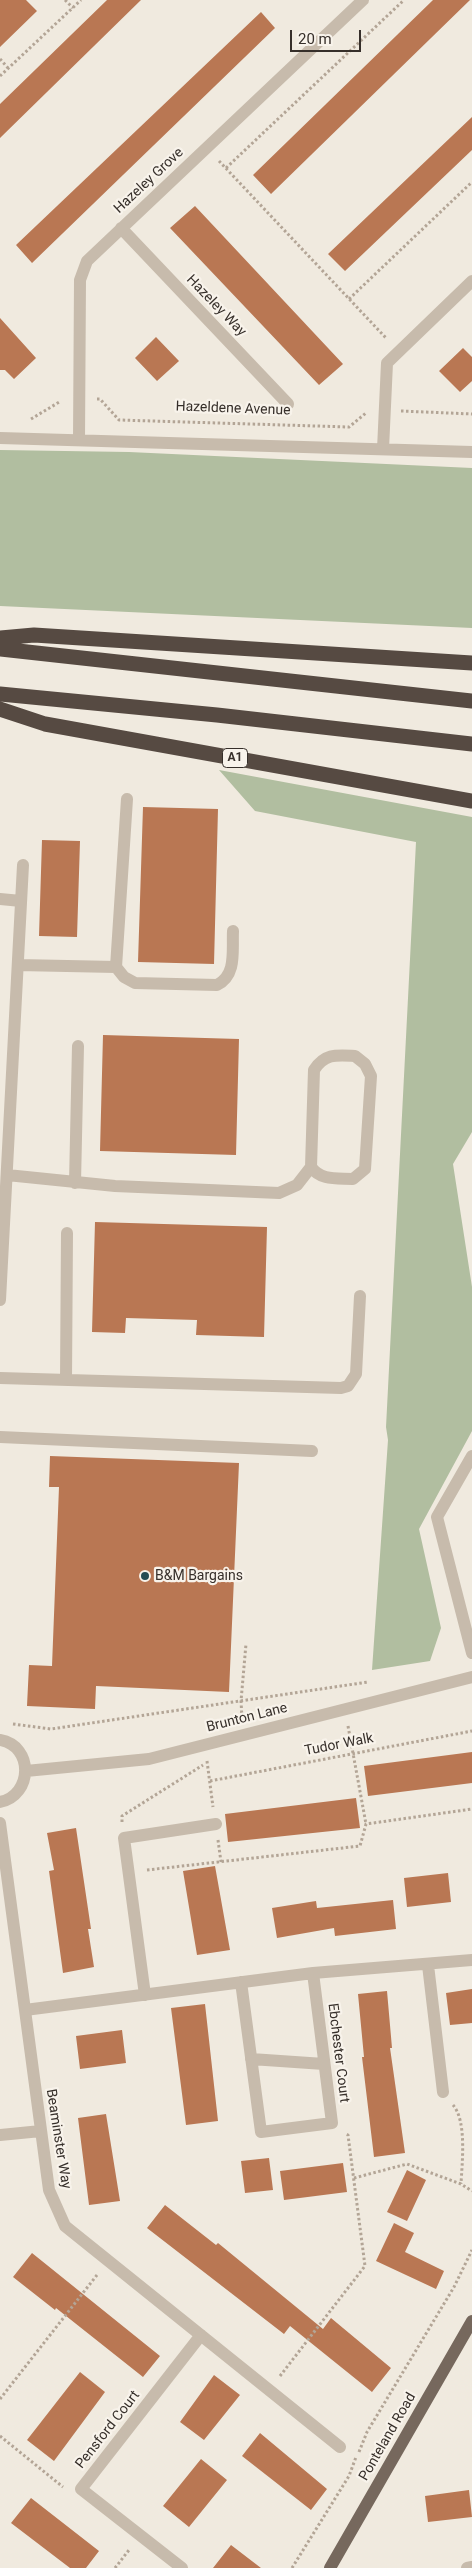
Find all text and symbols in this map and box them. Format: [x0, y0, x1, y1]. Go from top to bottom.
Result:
scale bar [292, 20, 363, 52]
text: 20 m [298, 30, 332, 48]
street label: Hazeley Grove [111, 145, 187, 217]
street label: Hazeley Way [183, 272, 249, 340]
street label: Hazeldene Avenue [175, 399, 291, 419]
road number: A1 [222, 748, 248, 768]
place label: B&M Bargains [155, 1568, 243, 1584]
marker: B&M Bargains [139, 1570, 151, 1582]
street label: Brunton Lane [205, 1700, 289, 1736]
street label: Tudor Walk [303, 1730, 375, 1760]
street label: Ebchester Court [324, 2002, 352, 2104]
street label: Beaminster Way [42, 2088, 74, 2190]
street label: Pensford Court [72, 2388, 144, 2472]
street label: Ponteland Road [356, 2390, 420, 2484]

